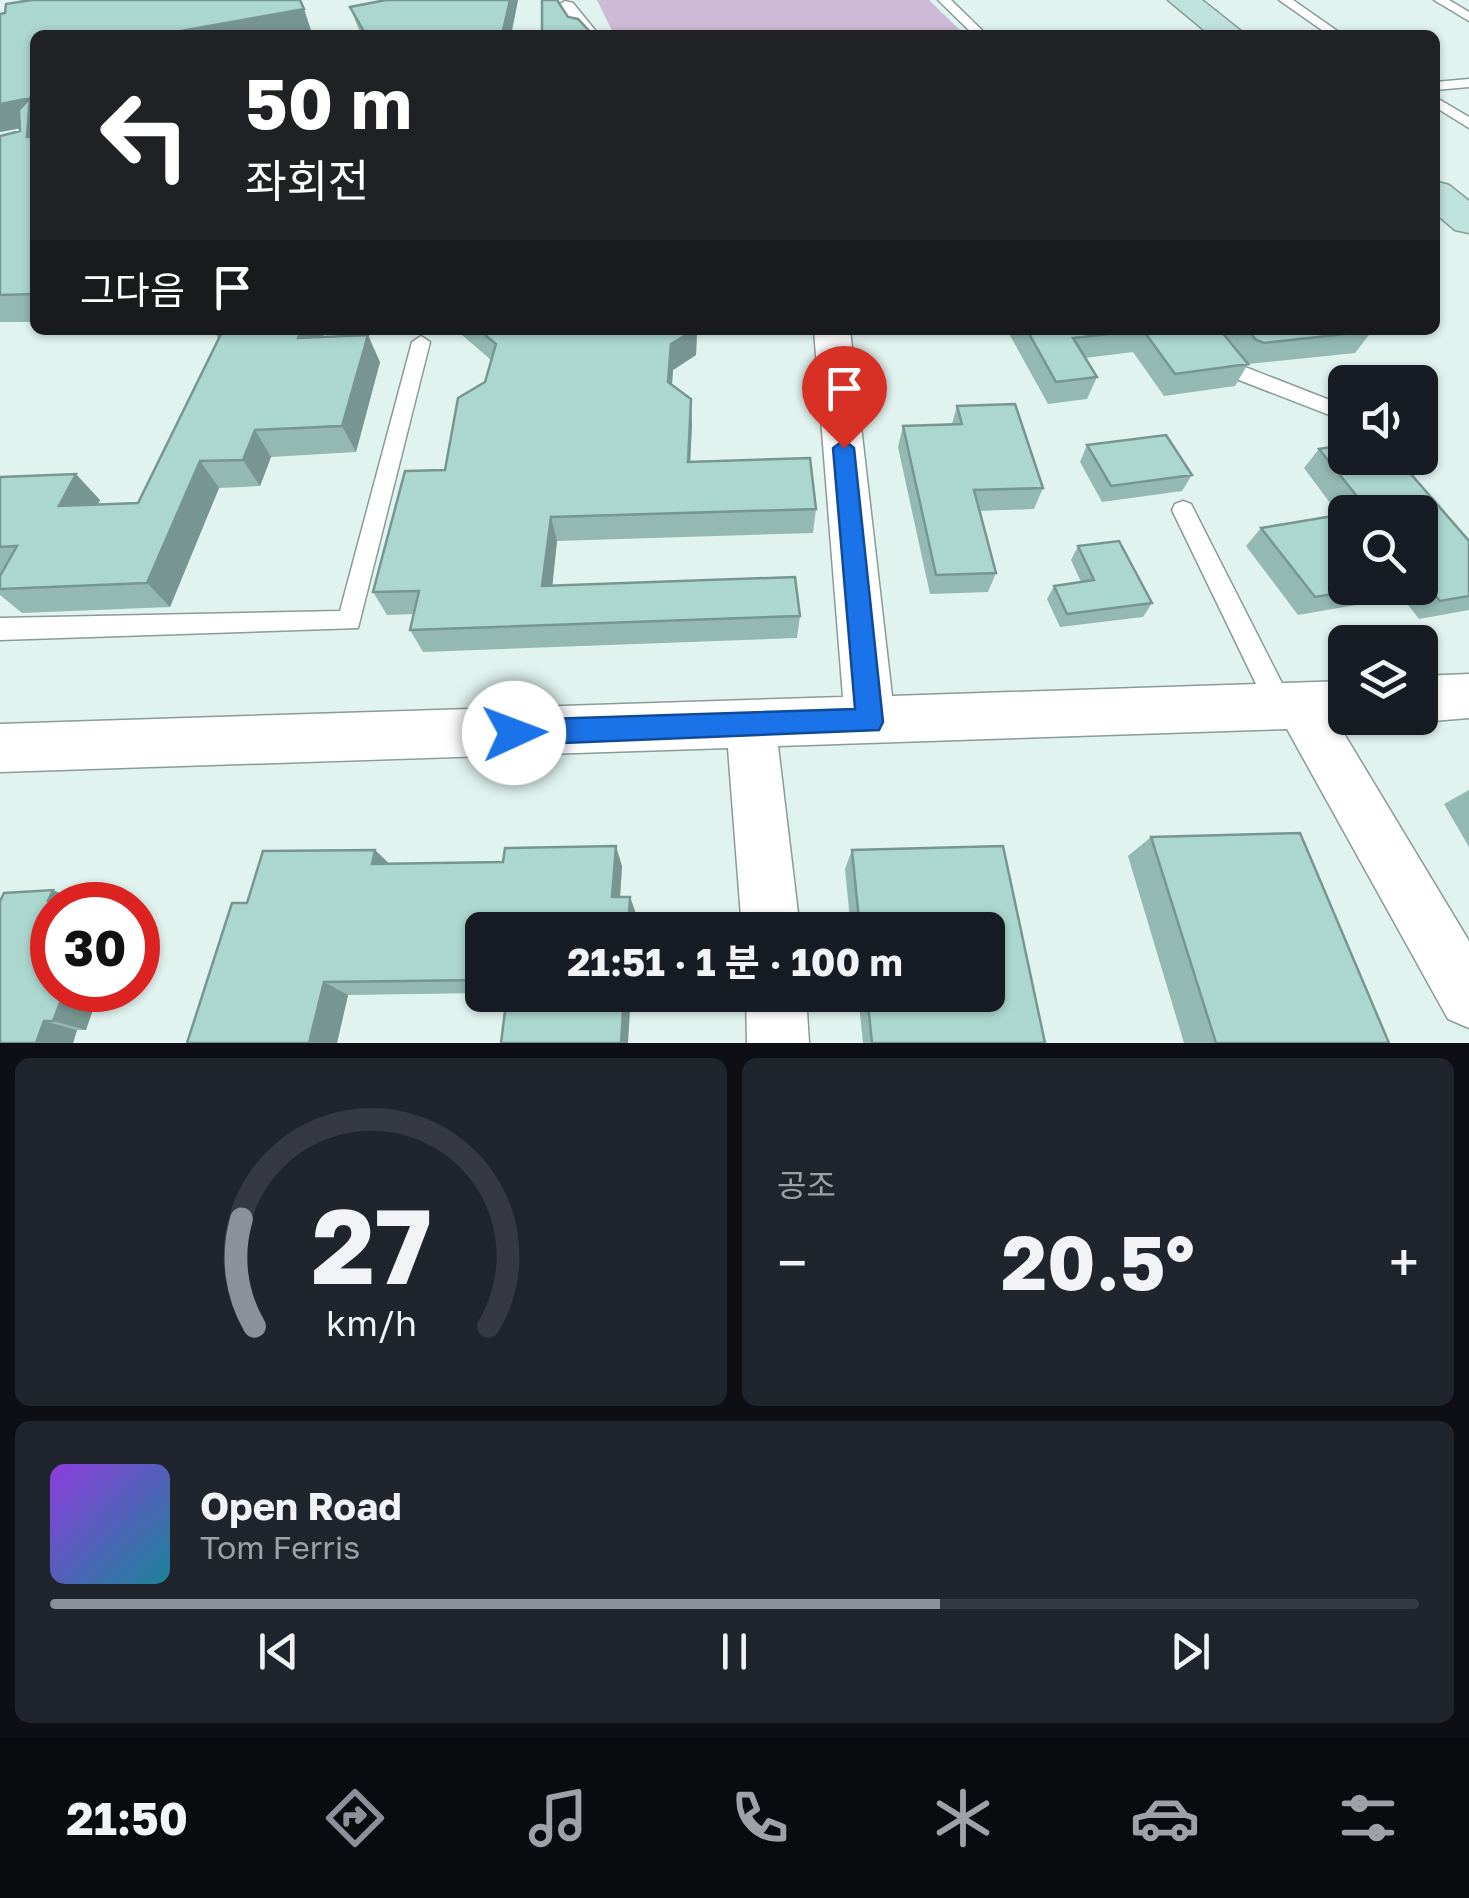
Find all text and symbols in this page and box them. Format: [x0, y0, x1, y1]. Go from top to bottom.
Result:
text: 50 m [245, 60, 412, 144]
icon: left [80, 70, 210, 200]
text: 좌회전 [245, 153, 369, 207]
icon: arrive [205, 260, 260, 315]
text: 그다음 [80, 267, 185, 312]
pin [802, 346, 887, 449]
icon: arrive [817, 361, 872, 416]
map controls [1328, 365, 1438, 735]
button: sound [1328, 365, 1438, 475]
button: search [1328, 495, 1438, 605]
button: layers [1328, 625, 1438, 735]
position arrow [462, 681, 566, 785]
speed limit sign: 30 [30, 882, 160, 1012]
text: 21:51 · 1 분 · 100 m [567, 939, 903, 984]
text: 공조 [777, 1166, 836, 1204]
text: 27 [311, 1182, 431, 1307]
text: 20.5° [1001, 1216, 1195, 1307]
text: − [777, 1229, 807, 1295]
text: + [1389, 1229, 1419, 1295]
text: km/h [326, 1301, 416, 1344]
text: Open Road [200, 1483, 402, 1528]
text: Tom Ferris [200, 1528, 360, 1566]
icon: previous [251, 1624, 306, 1679]
icon: pause [707, 1624, 762, 1679]
icon: next [1163, 1624, 1218, 1679]
icon: directions [320, 1783, 390, 1853]
icon: music [523, 1783, 593, 1853]
icon: phone [725, 1783, 795, 1853]
icon: climate [928, 1783, 998, 1853]
icon: car [1130, 1783, 1200, 1853]
icon: filters [1333, 1783, 1403, 1853]
text: 21:50 [66, 1791, 188, 1845]

